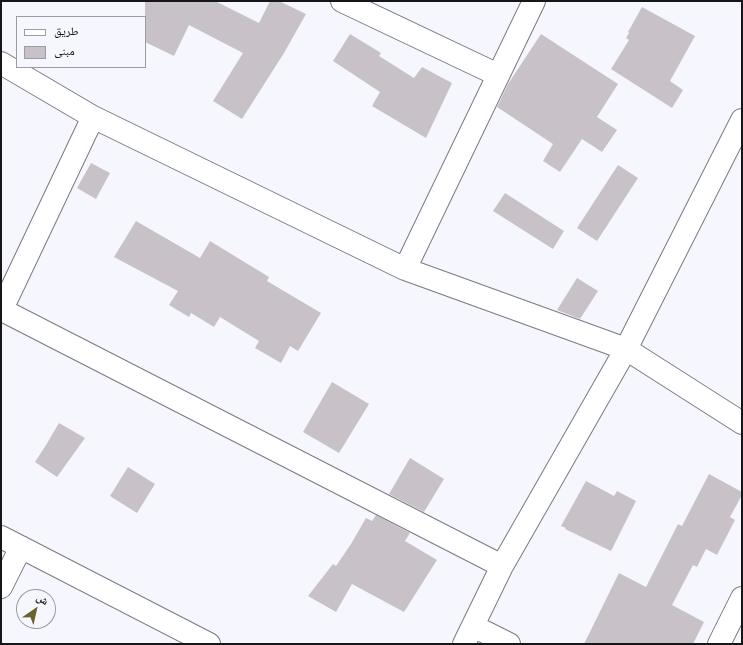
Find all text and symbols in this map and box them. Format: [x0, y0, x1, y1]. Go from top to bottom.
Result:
legend [16, 16, 146, 68]
text: طريق [54, 24, 79, 38]
text: مبنى [54, 44, 75, 58]
north arrow [16, 589, 56, 629]
text: ش [34, 591, 51, 608]

